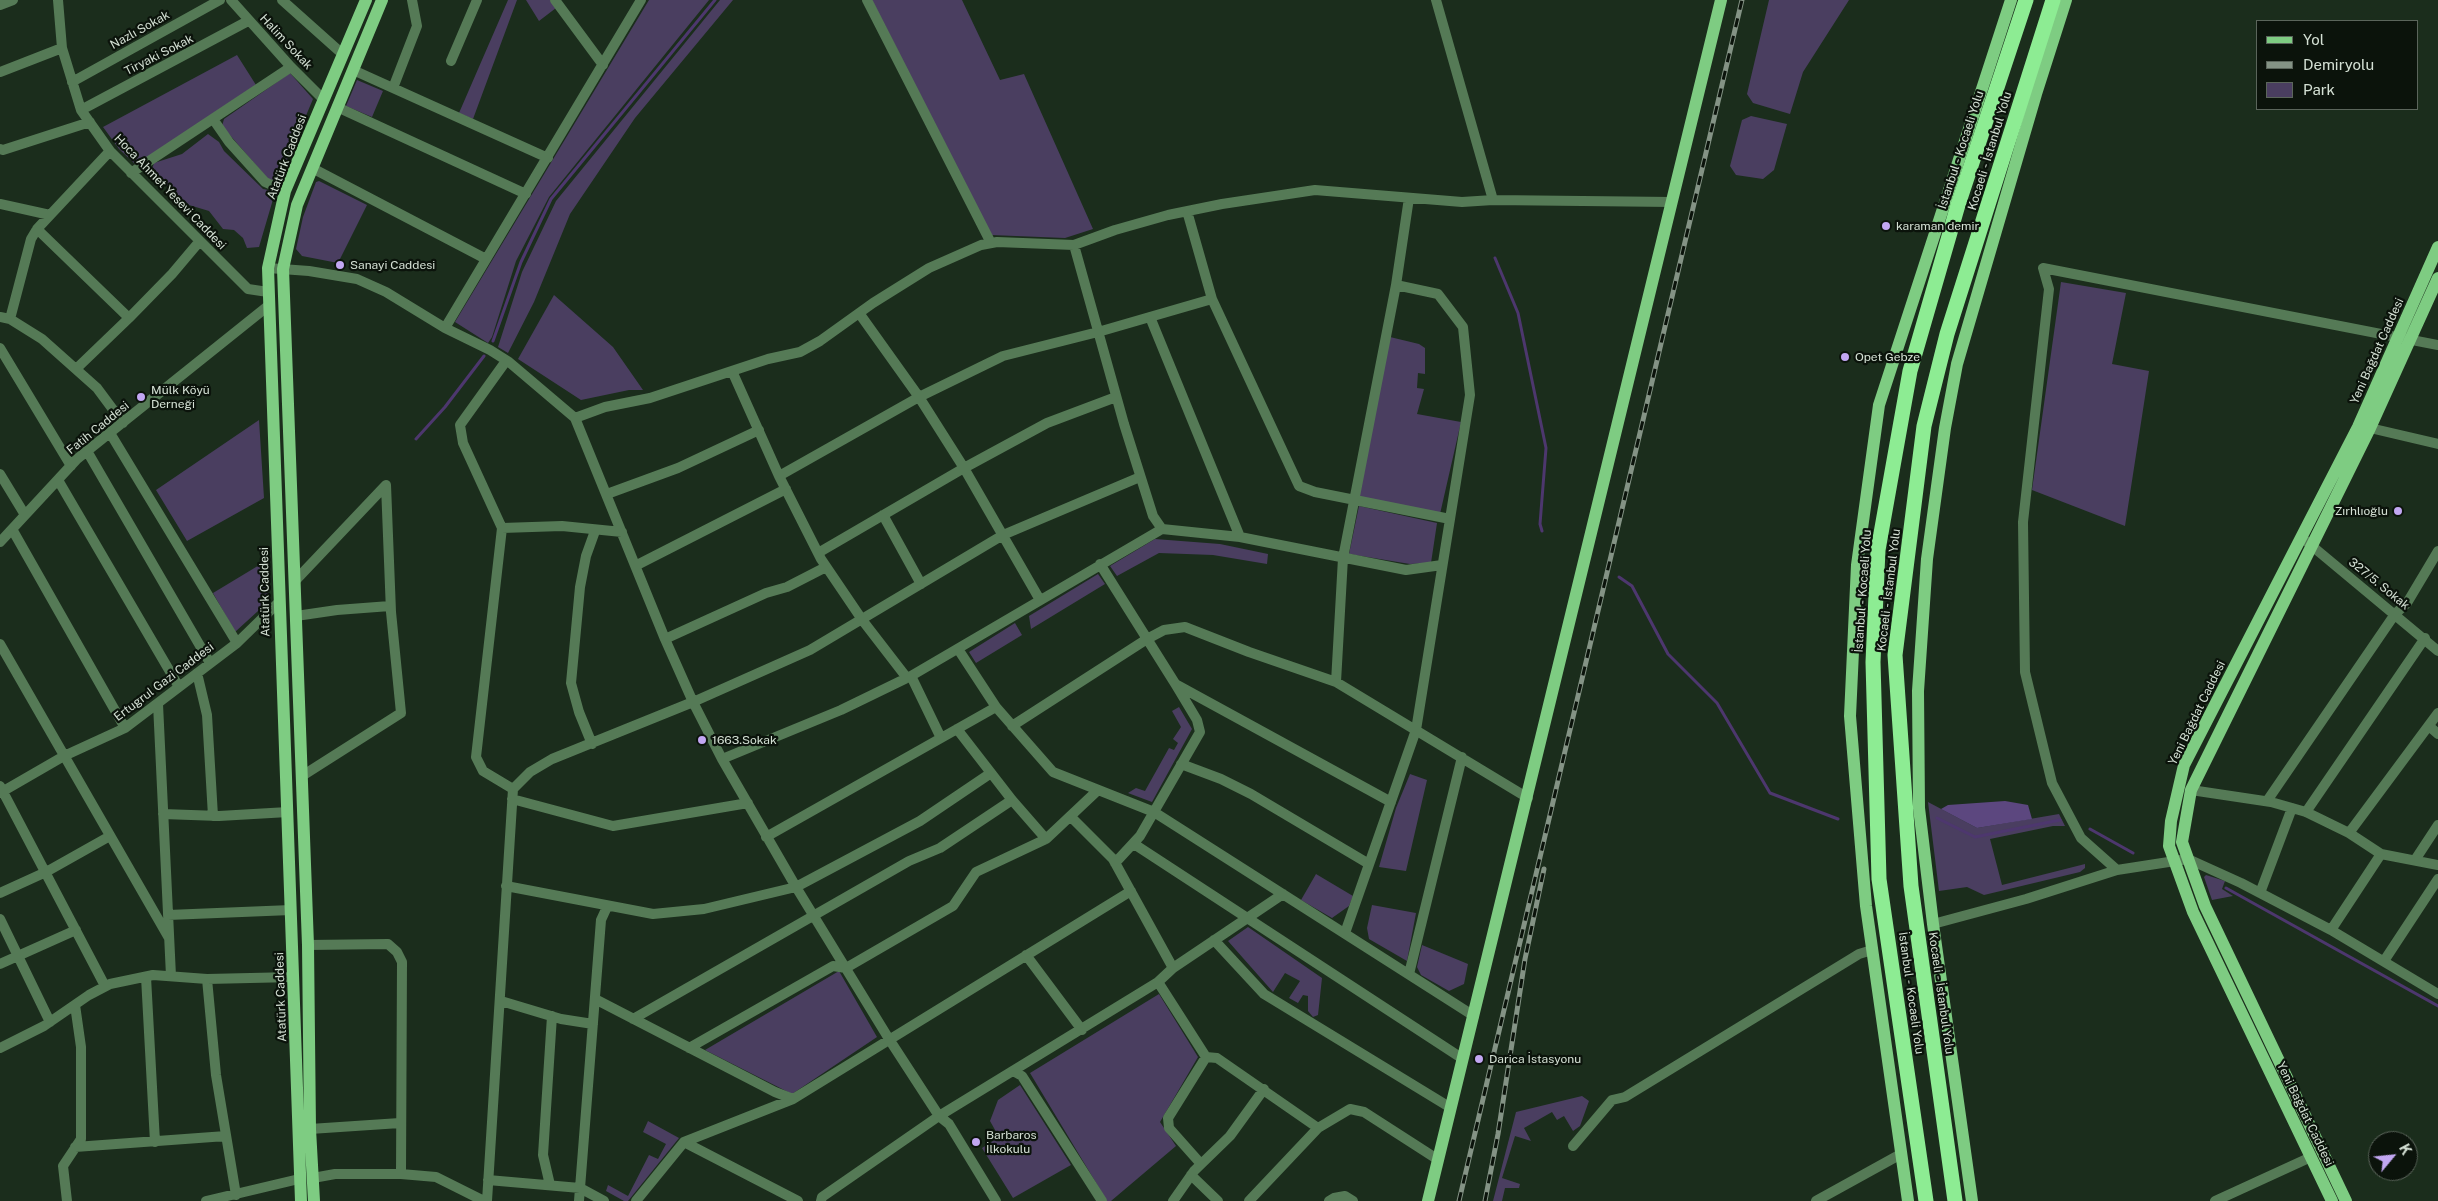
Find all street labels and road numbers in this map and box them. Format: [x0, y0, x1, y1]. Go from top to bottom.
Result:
street label: Nazlı Sokak [108, 8, 172, 52]
street label: Halim Sokak [257, 11, 315, 73]
street label: Tiryaki Sokak [122, 31, 196, 79]
street label: İstanbul - Kocaeli Yolu [1935, 89, 1987, 211]
street label: Kocaeli - İstanbul Yolu [1965, 90, 2015, 212]
street label: Atatürk Caddesi [264, 113, 310, 201]
street label: Hoca Ahmet Yesevi Caddesi [111, 131, 229, 253]
street label: Yeni Bağdat Caddesi [2347, 296, 2407, 406]
street label: Fatih Caddesi [64, 399, 132, 457]
street label: Kocaeli - İstanbul Yolu [1874, 528, 1904, 652]
street label: İstanbul - Kocaeli Yolu [1852, 529, 1874, 653]
street label: Atatürk Caddesi [257, 547, 273, 637]
street label: 327/5. Sokak [2346, 555, 2412, 613]
street label: Ertugrul Gazi Caddesi [111, 640, 217, 724]
street label: Yeni Bağdat Caddesi [2166, 659, 2228, 767]
street label: İstanbul - Kocaeli Yolu [1895, 931, 1927, 1055]
street label: Kocaeli - İstanbul Yolu [1925, 931, 1957, 1055]
street label: Atatürk Caddesi [272, 952, 290, 1042]
street label: Yeni Bağdat Caddesi [2274, 1060, 2336, 1168]

